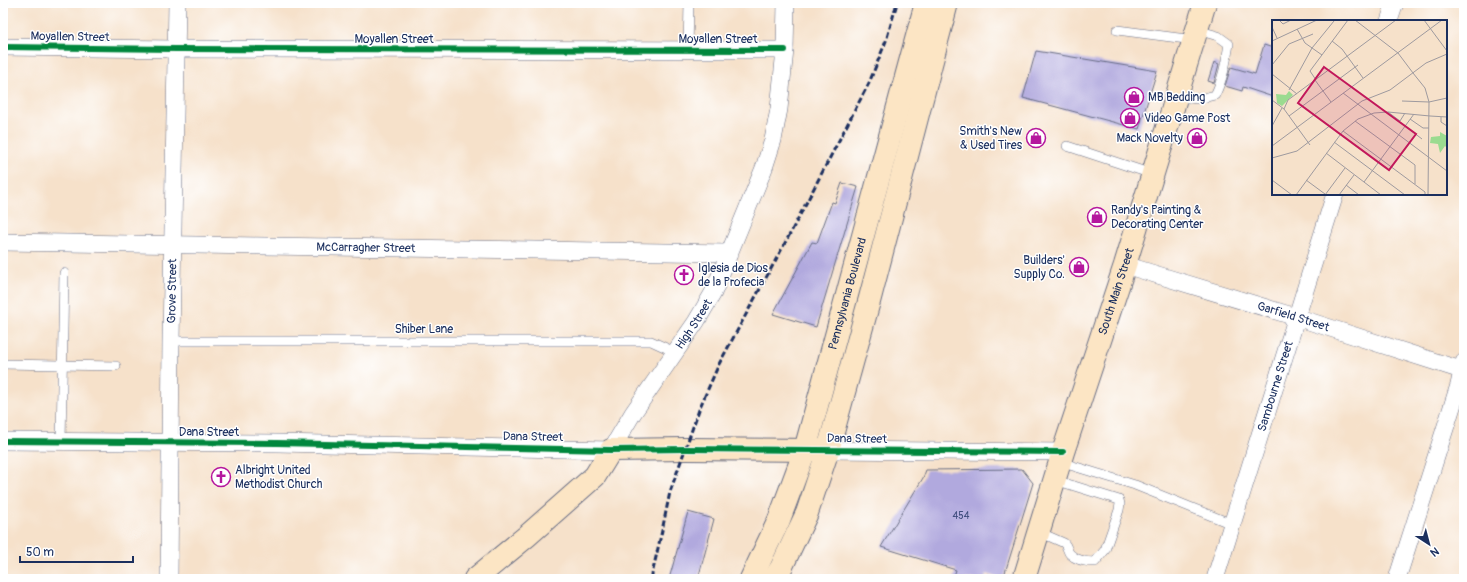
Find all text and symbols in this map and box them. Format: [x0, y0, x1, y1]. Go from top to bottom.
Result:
inset map [1272, 20, 1447, 195]
street label: Moyallen Street [30, 29, 110, 45]
street label: Moyallen Street [354, 32, 434, 47]
street label: Moyallen Street [678, 32, 758, 47]
shop icon: MB Bedding [1123, 86, 1145, 108]
place label: MB Bedding [1148, 90, 1205, 105]
shop icon: Video Game Post [1119, 107, 1141, 129]
place label: Video Game Post [1144, 111, 1230, 126]
place label: Smith's New & Used Tires [959, 124, 1023, 153]
shop icon: Smith's New & Used Tires [1025, 127, 1047, 149]
shop icon: Mack Novelty [1186, 127, 1208, 149]
place label: Mack Novelty [1116, 131, 1183, 146]
place label: Randy's Painting & Decorating Center [1111, 203, 1204, 232]
shop icon: Randy's Painting & Decorating Center [1086, 206, 1108, 228]
street label: Pennsylvania Boulevard [825, 236, 870, 351]
street label: McCarragher Street [316, 239, 416, 256]
street label: South Main Street [1095, 246, 1137, 337]
place label: Builders' Supply Co. [1014, 253, 1065, 282]
shop icon: Builders' Supply Co. [1068, 256, 1090, 278]
street label: Grove Street [164, 258, 180, 324]
place label: Iglesia de Dios de la Profecia [698, 261, 769, 290]
church icon: Iglesia de Dios de la Profecia [673, 264, 695, 286]
street label: High Street [672, 296, 715, 352]
street label: Garfield Street [1255, 298, 1331, 335]
street label: Shiber Lane [395, 322, 453, 337]
street label: Sambourne Street [1254, 339, 1296, 433]
street label: Dana Street [179, 425, 239, 440]
street label: Dana Street [503, 429, 563, 445]
street label: Dana Street [827, 431, 887, 447]
place label: Albright United Methodist Church [235, 463, 323, 492]
church icon: Albright United Methodist Church [210, 466, 232, 488]
house number: 454 [952, 510, 970, 522]
north arrow [1409, 524, 1449, 564]
scale bar [20, 538, 133, 564]
text: N [1427, 544, 1441, 559]
text: 50 m [26, 545, 54, 560]

